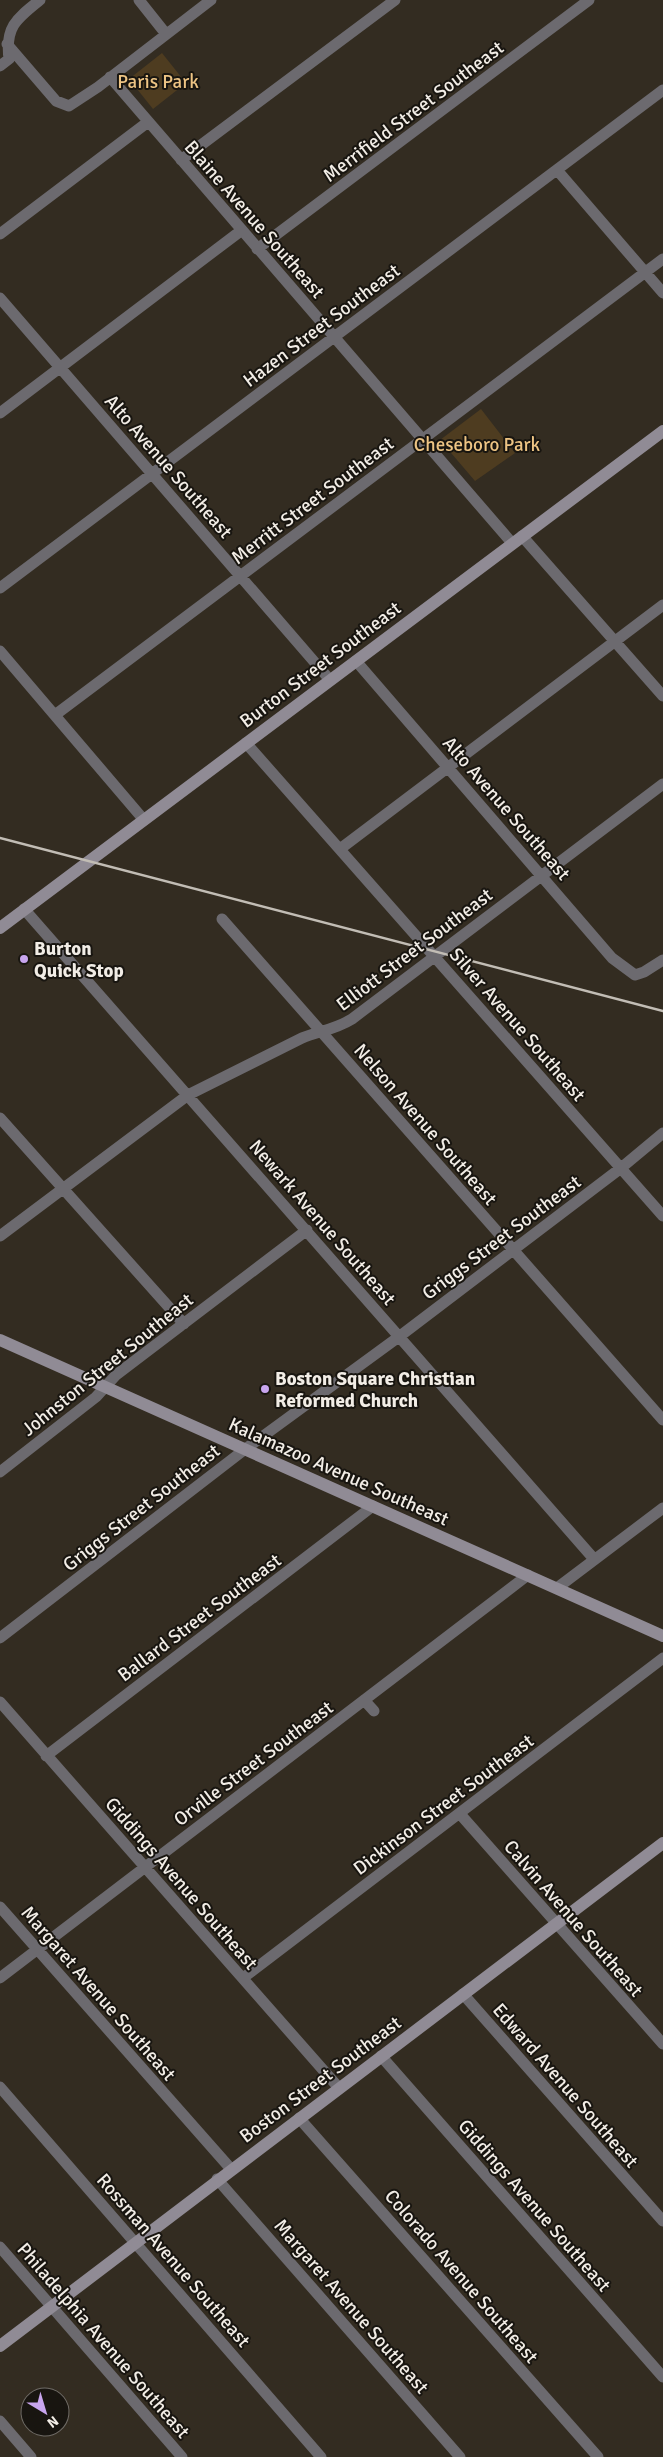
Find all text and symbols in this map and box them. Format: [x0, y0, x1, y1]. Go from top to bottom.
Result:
street label: Merrifield Street Southeast [318, 36, 509, 188]
park label: Paris Park [117, 70, 199, 94]
street label: Blaine Avenue Southeast [179, 136, 330, 304]
street label: Hazen Street Southeast [238, 259, 405, 393]
street label: Alto Avenue Southeast [99, 390, 237, 544]
street label: Merritt Street Southeast [227, 432, 399, 570]
park label: Cheseboro Park [414, 433, 541, 457]
street label: Burton Street Southeast [235, 596, 406, 733]
street label: Alto Avenue Southeast [437, 732, 575, 886]
street label: Elliott Street Southeast [332, 883, 498, 1016]
place label: Burton Quick Stop [34, 937, 124, 983]
street label: Silver Avenue Southeast [444, 943, 591, 1107]
marker: Burton Quick Stop [18, 953, 30, 965]
street label: Nelson Avenue Southeast [349, 1039, 502, 1211]
street label: Newark Avenue Southeast [244, 1135, 401, 1311]
street label: Griggs Street Southeast [417, 1170, 586, 1305]
street label: Johnston Street Southeast [17, 1288, 199, 1441]
place label: Boston Square Christian Reformed Church [275, 1367, 475, 1413]
marker: Boston Square Christian Reformed Church [259, 1383, 271, 1395]
street label: Kalamazoo Avenue Southeast [225, 1412, 453, 1532]
street label: Griggs Street Southeast [58, 1439, 225, 1577]
street label: Ballard Street Southeast [113, 1548, 286, 1687]
street label: Orville Street Southeast [169, 1696, 338, 1832]
street label: Dickinson Street Southeast [349, 1729, 539, 1880]
street label: Giddings Avenue Southeast [100, 1792, 263, 1975]
street label: Calvin Avenue Southeast [499, 1835, 648, 2002]
street label: Margaret Avenue Southeast [16, 1901, 181, 2086]
street label: Edward Avenue Southeast [487, 1998, 644, 2173]
street label: Boston Street Southeast [235, 2011, 406, 2148]
street label: Giddings Avenue Southeast [453, 2114, 616, 2297]
street label: Rossman Avenue Southeast [91, 2169, 256, 2353]
street label: Colorado Avenue Southeast [379, 2185, 544, 2369]
street label: Margaret Avenue Southeast [269, 2214, 434, 2399]
street label: Philadelphia Avenue Southeast [12, 2238, 195, 2444]
north arrow [20, 2387, 70, 2437]
text: N [44, 2412, 62, 2432]

